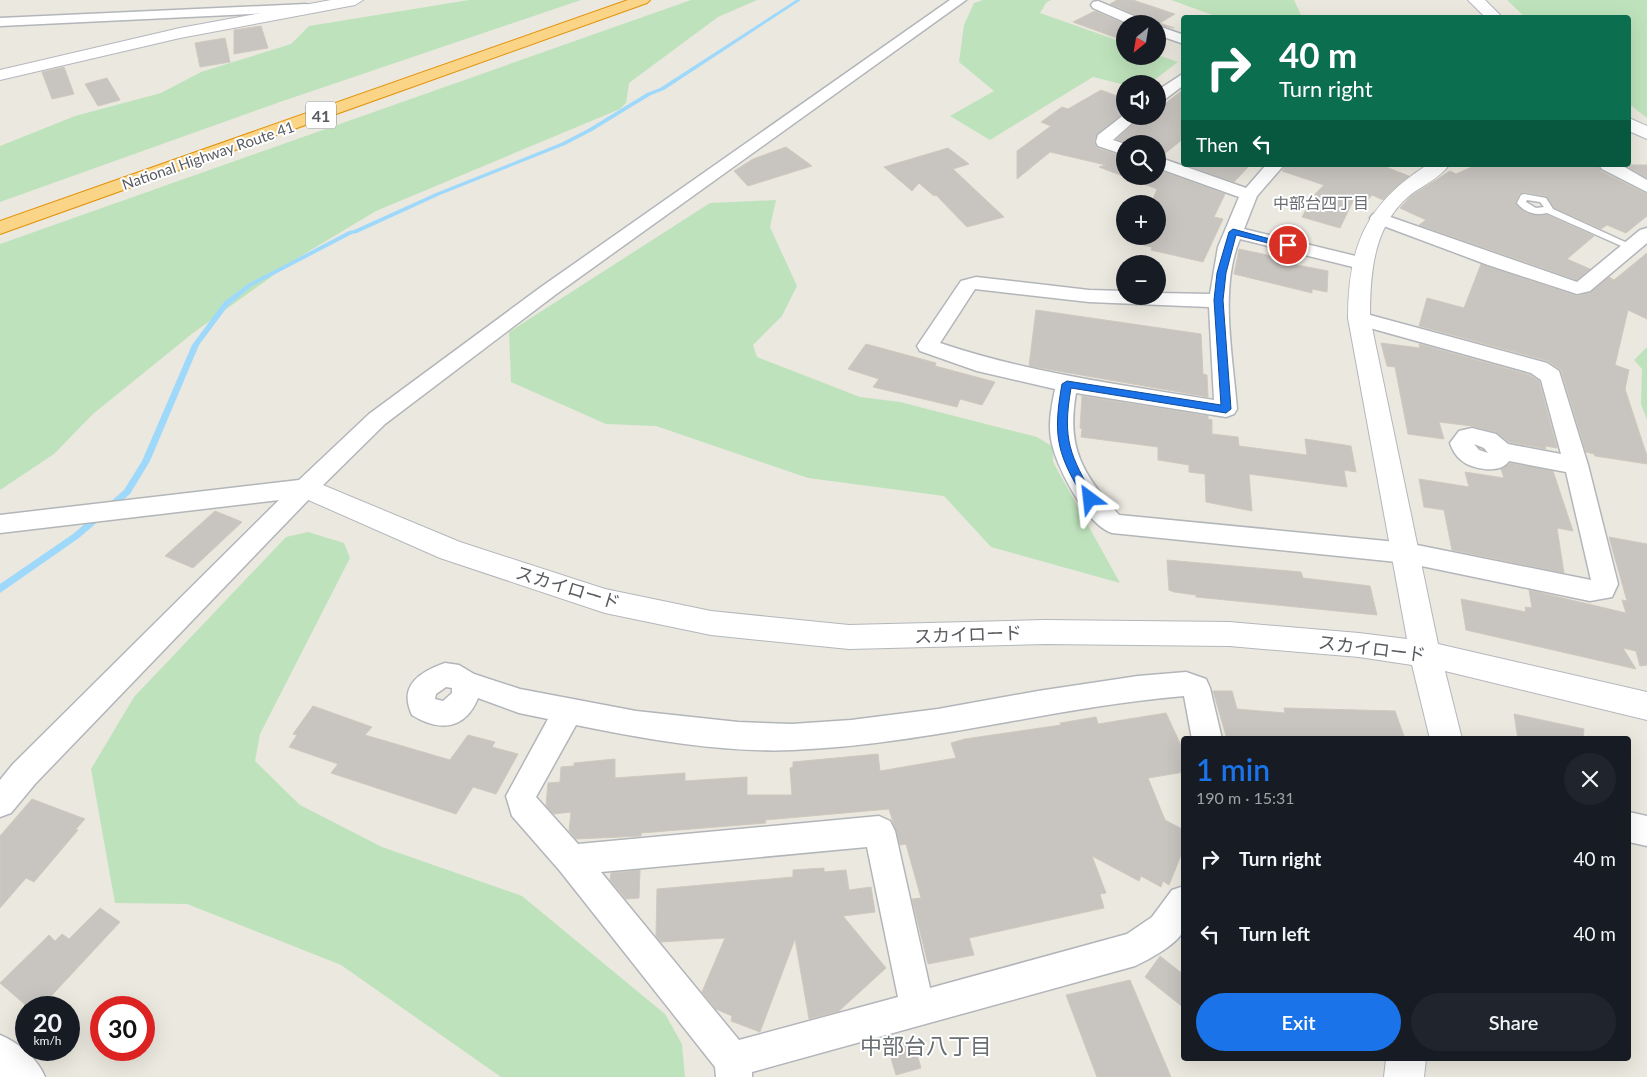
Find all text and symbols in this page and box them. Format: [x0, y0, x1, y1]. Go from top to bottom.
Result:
north arrow [1116, 15, 1166, 65]
map controls [1116, 15, 1166, 305]
text: 40 m [1279, 33, 1357, 75]
icon: right [1196, 35, 1261, 100]
button: sound [1116, 75, 1166, 125]
text: Turn right [1279, 75, 1373, 102]
road number: 41 [306, 102, 336, 128]
street label: National Highway Route 41 [119, 117, 297, 193]
icon: left [1248, 130, 1276, 158]
text: Then [1196, 133, 1238, 156]
button: search [1116, 135, 1166, 185]
district label: 中部台四丁目 [1273, 193, 1369, 212]
button: + [1116, 195, 1166, 245]
pin [1267, 224, 1309, 266]
icon: arrive [1274, 231, 1302, 259]
button: − [1116, 255, 1166, 305]
position arrow [1063, 472, 1115, 524]
street label: スカイロード [513, 561, 623, 613]
street label: スカイロード [914, 621, 1022, 647]
street label: スカイロード [1317, 631, 1427, 665]
text: 1 min [1196, 751, 1270, 787]
button: close [1564, 753, 1616, 805]
text: 190 m · 15:31 [1196, 788, 1295, 807]
icon: right [1196, 845, 1224, 873]
text: Turn right [1239, 847, 1321, 870]
text: 40 m [1573, 847, 1616, 870]
icon: left [1196, 920, 1224, 948]
text: Turn left [1239, 922, 1310, 945]
text: 40 m [1573, 922, 1616, 945]
button: Exit [1196, 993, 1401, 1051]
button: Share [1411, 993, 1616, 1051]
speed limit sign: 30 [90, 996, 155, 1061]
text: 20 [33, 1007, 62, 1037]
district label: 中部台八丁目 [860, 1032, 992, 1059]
text: km/h [33, 1033, 62, 1048]

